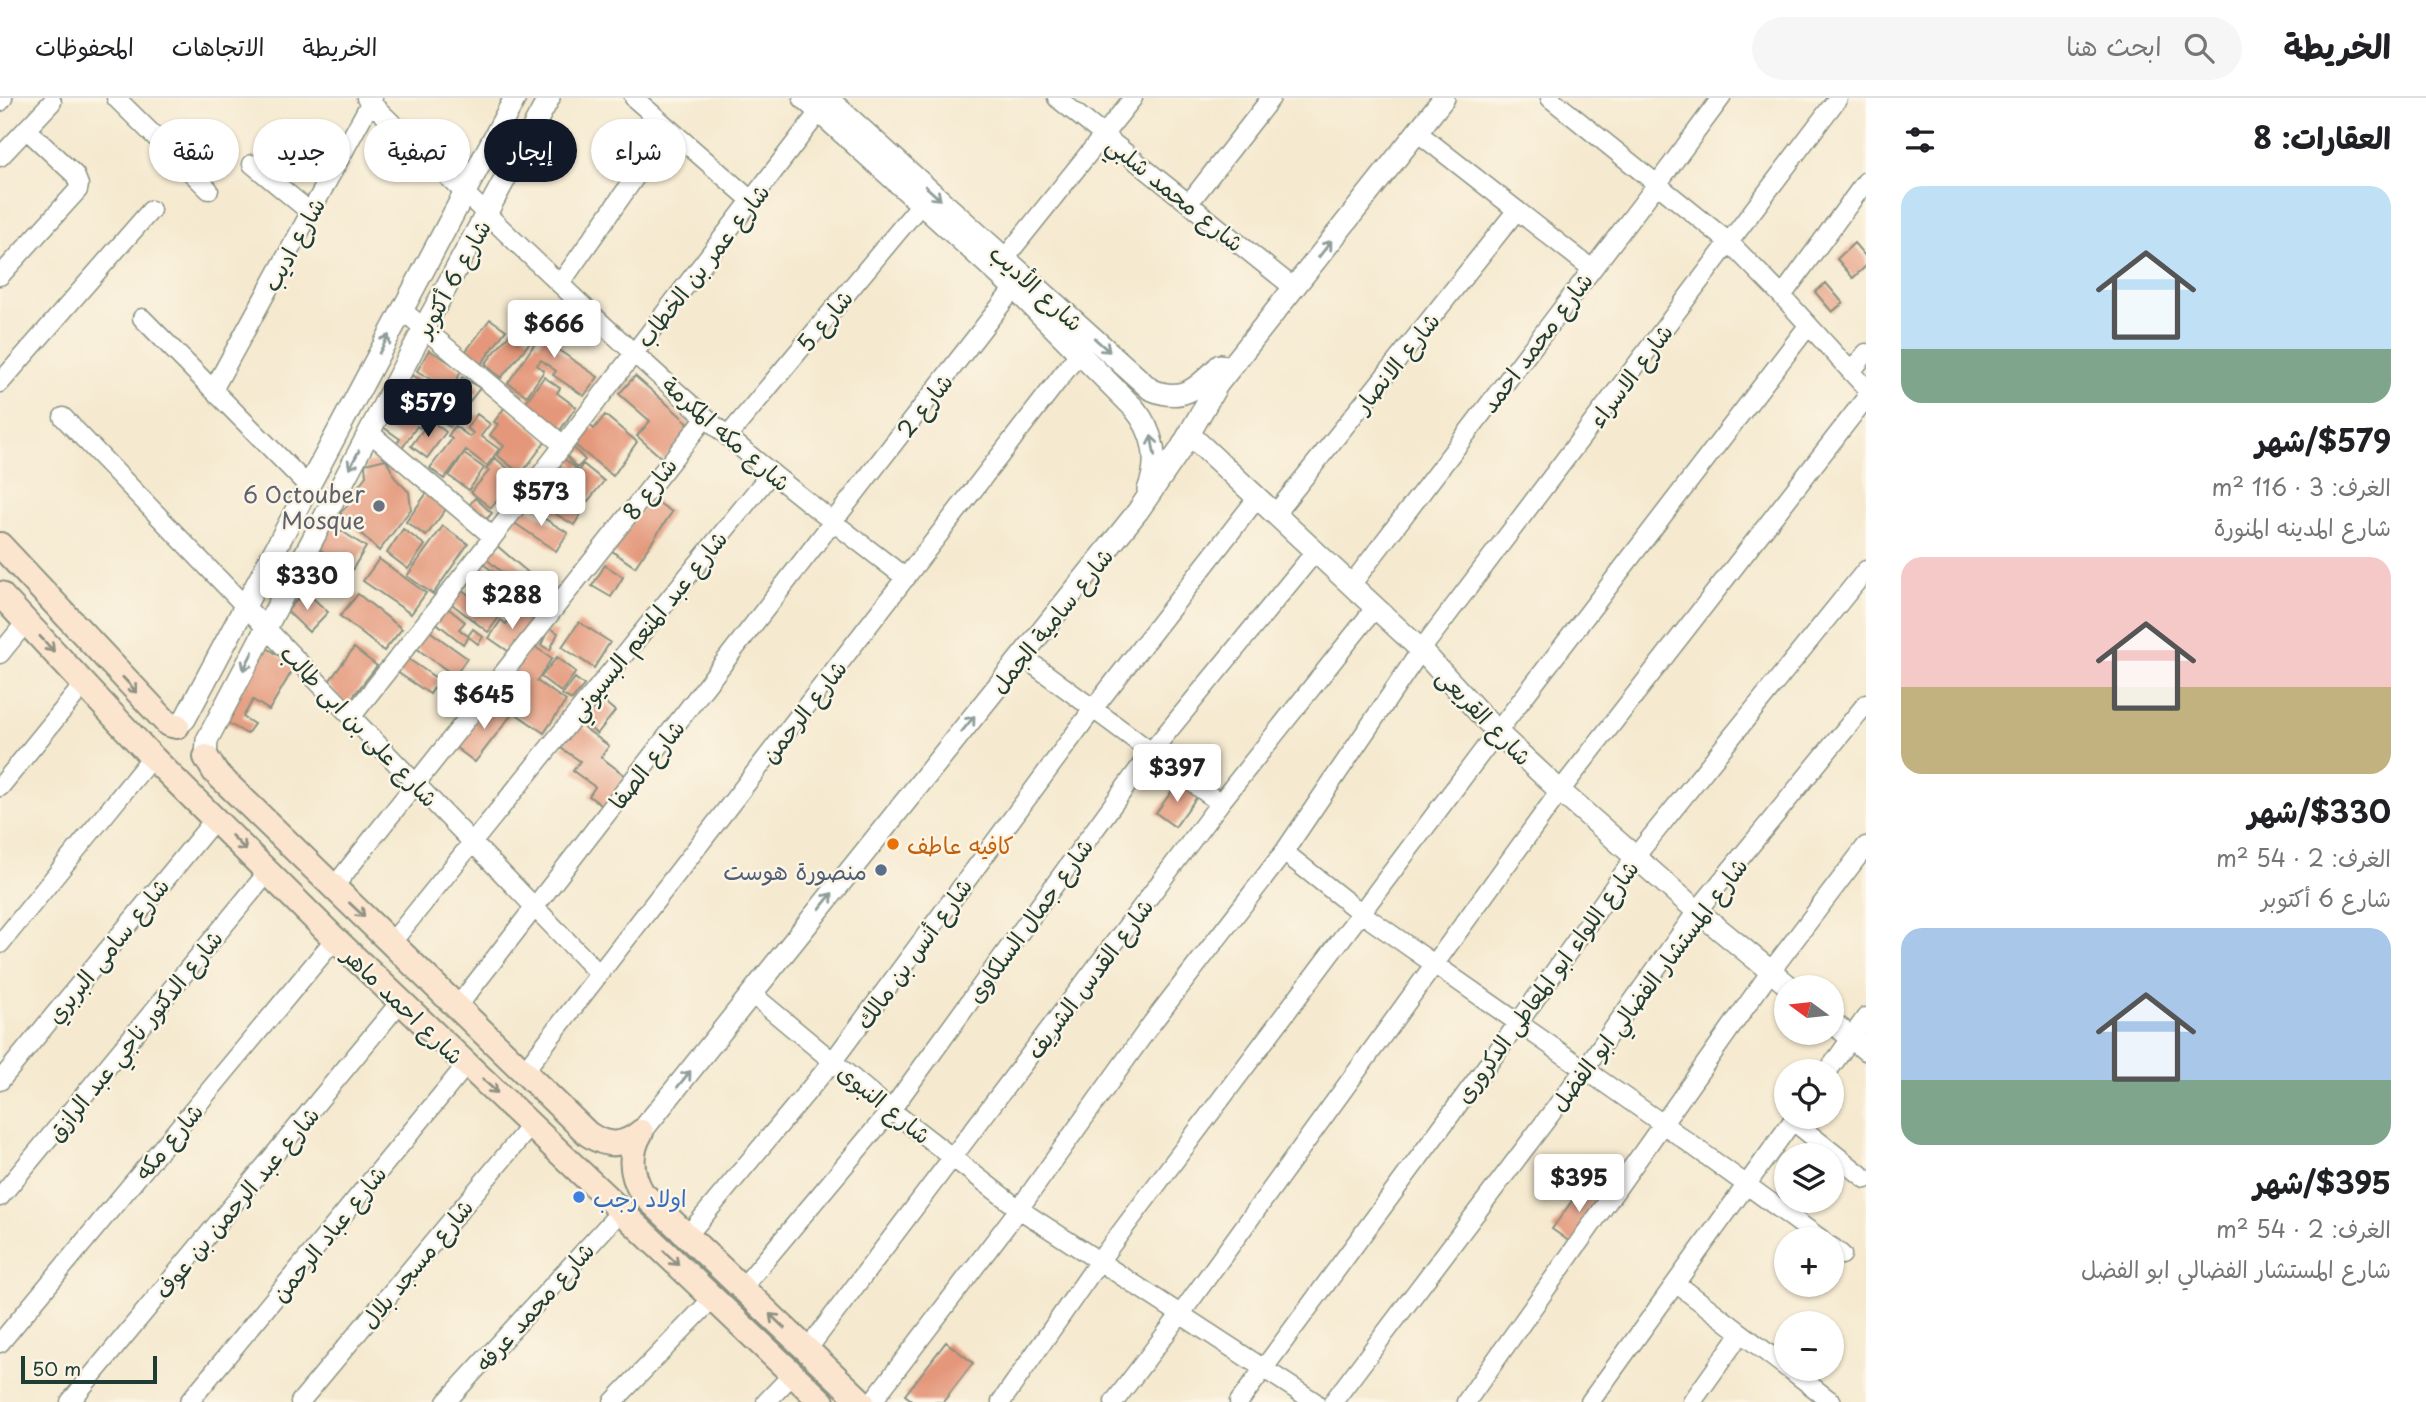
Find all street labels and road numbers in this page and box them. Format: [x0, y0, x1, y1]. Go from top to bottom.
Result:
street label: شارع محمد شلبي [1096, 126, 1252, 263]
street label: شارع عمر بن الخطاب [627, 176, 777, 354]
street label: شارع اديب [253, 191, 333, 297]
street label: شارع 6 أكتوبر [404, 213, 499, 345]
street label: شارع الأديب [982, 235, 1092, 339]
street label: شارع محمد احمد [1471, 264, 1601, 420]
street label: شارع 5 [787, 281, 861, 359]
street label: شارع الانصار [1343, 304, 1447, 421]
street label: شارع الاسراء [1579, 316, 1681, 434]
street label: شارع 2 [888, 365, 960, 445]
street label: شارع مكه المكرمة [655, 367, 799, 499]
street label: شارع 8 [613, 449, 685, 527]
street label: شارع عبد المنعم البسيوني [559, 522, 739, 731]
street label: شارع سامية الجمل [981, 539, 1121, 701]
street label: شارع على بن ابى طالب [273, 636, 447, 814]
street label: شارع الرحمن [751, 652, 855, 770]
street label: شارع القريعى [1429, 659, 1541, 773]
street label: شارع الصفا [600, 711, 692, 817]
street label: شارع جمال السلكاوى [957, 830, 1101, 1010]
street label: شارع المستشار الفضالي ابو الفضل [1541, 850, 1759, 1121]
street label: شارع اللواء ابو المعاطى الدكرورى [1446, 852, 1646, 1110]
street label: شارع سامى البربري [37, 869, 178, 1031]
street label: شارع أنس بن مالك [846, 870, 980, 1036]
street label: شارع القدس الشريف [1017, 890, 1161, 1066]
street label: شارع الدكتور ناجي عبد الرازق [38, 922, 234, 1151]
street label: شارع احمد ماهر [334, 936, 473, 1072]
street label: شارع النبوى [831, 1054, 939, 1152]
street label: شارع مكه [125, 1095, 211, 1187]
street label: شارع عبد الرحمن بن عوف [145, 1098, 327, 1306]
street label: شارع عباد الرحمن [262, 1157, 394, 1309]
street label: شارع مسجد بلال [351, 1190, 481, 1336]
street label: شارع محمد عرفه [466, 1233, 602, 1379]

